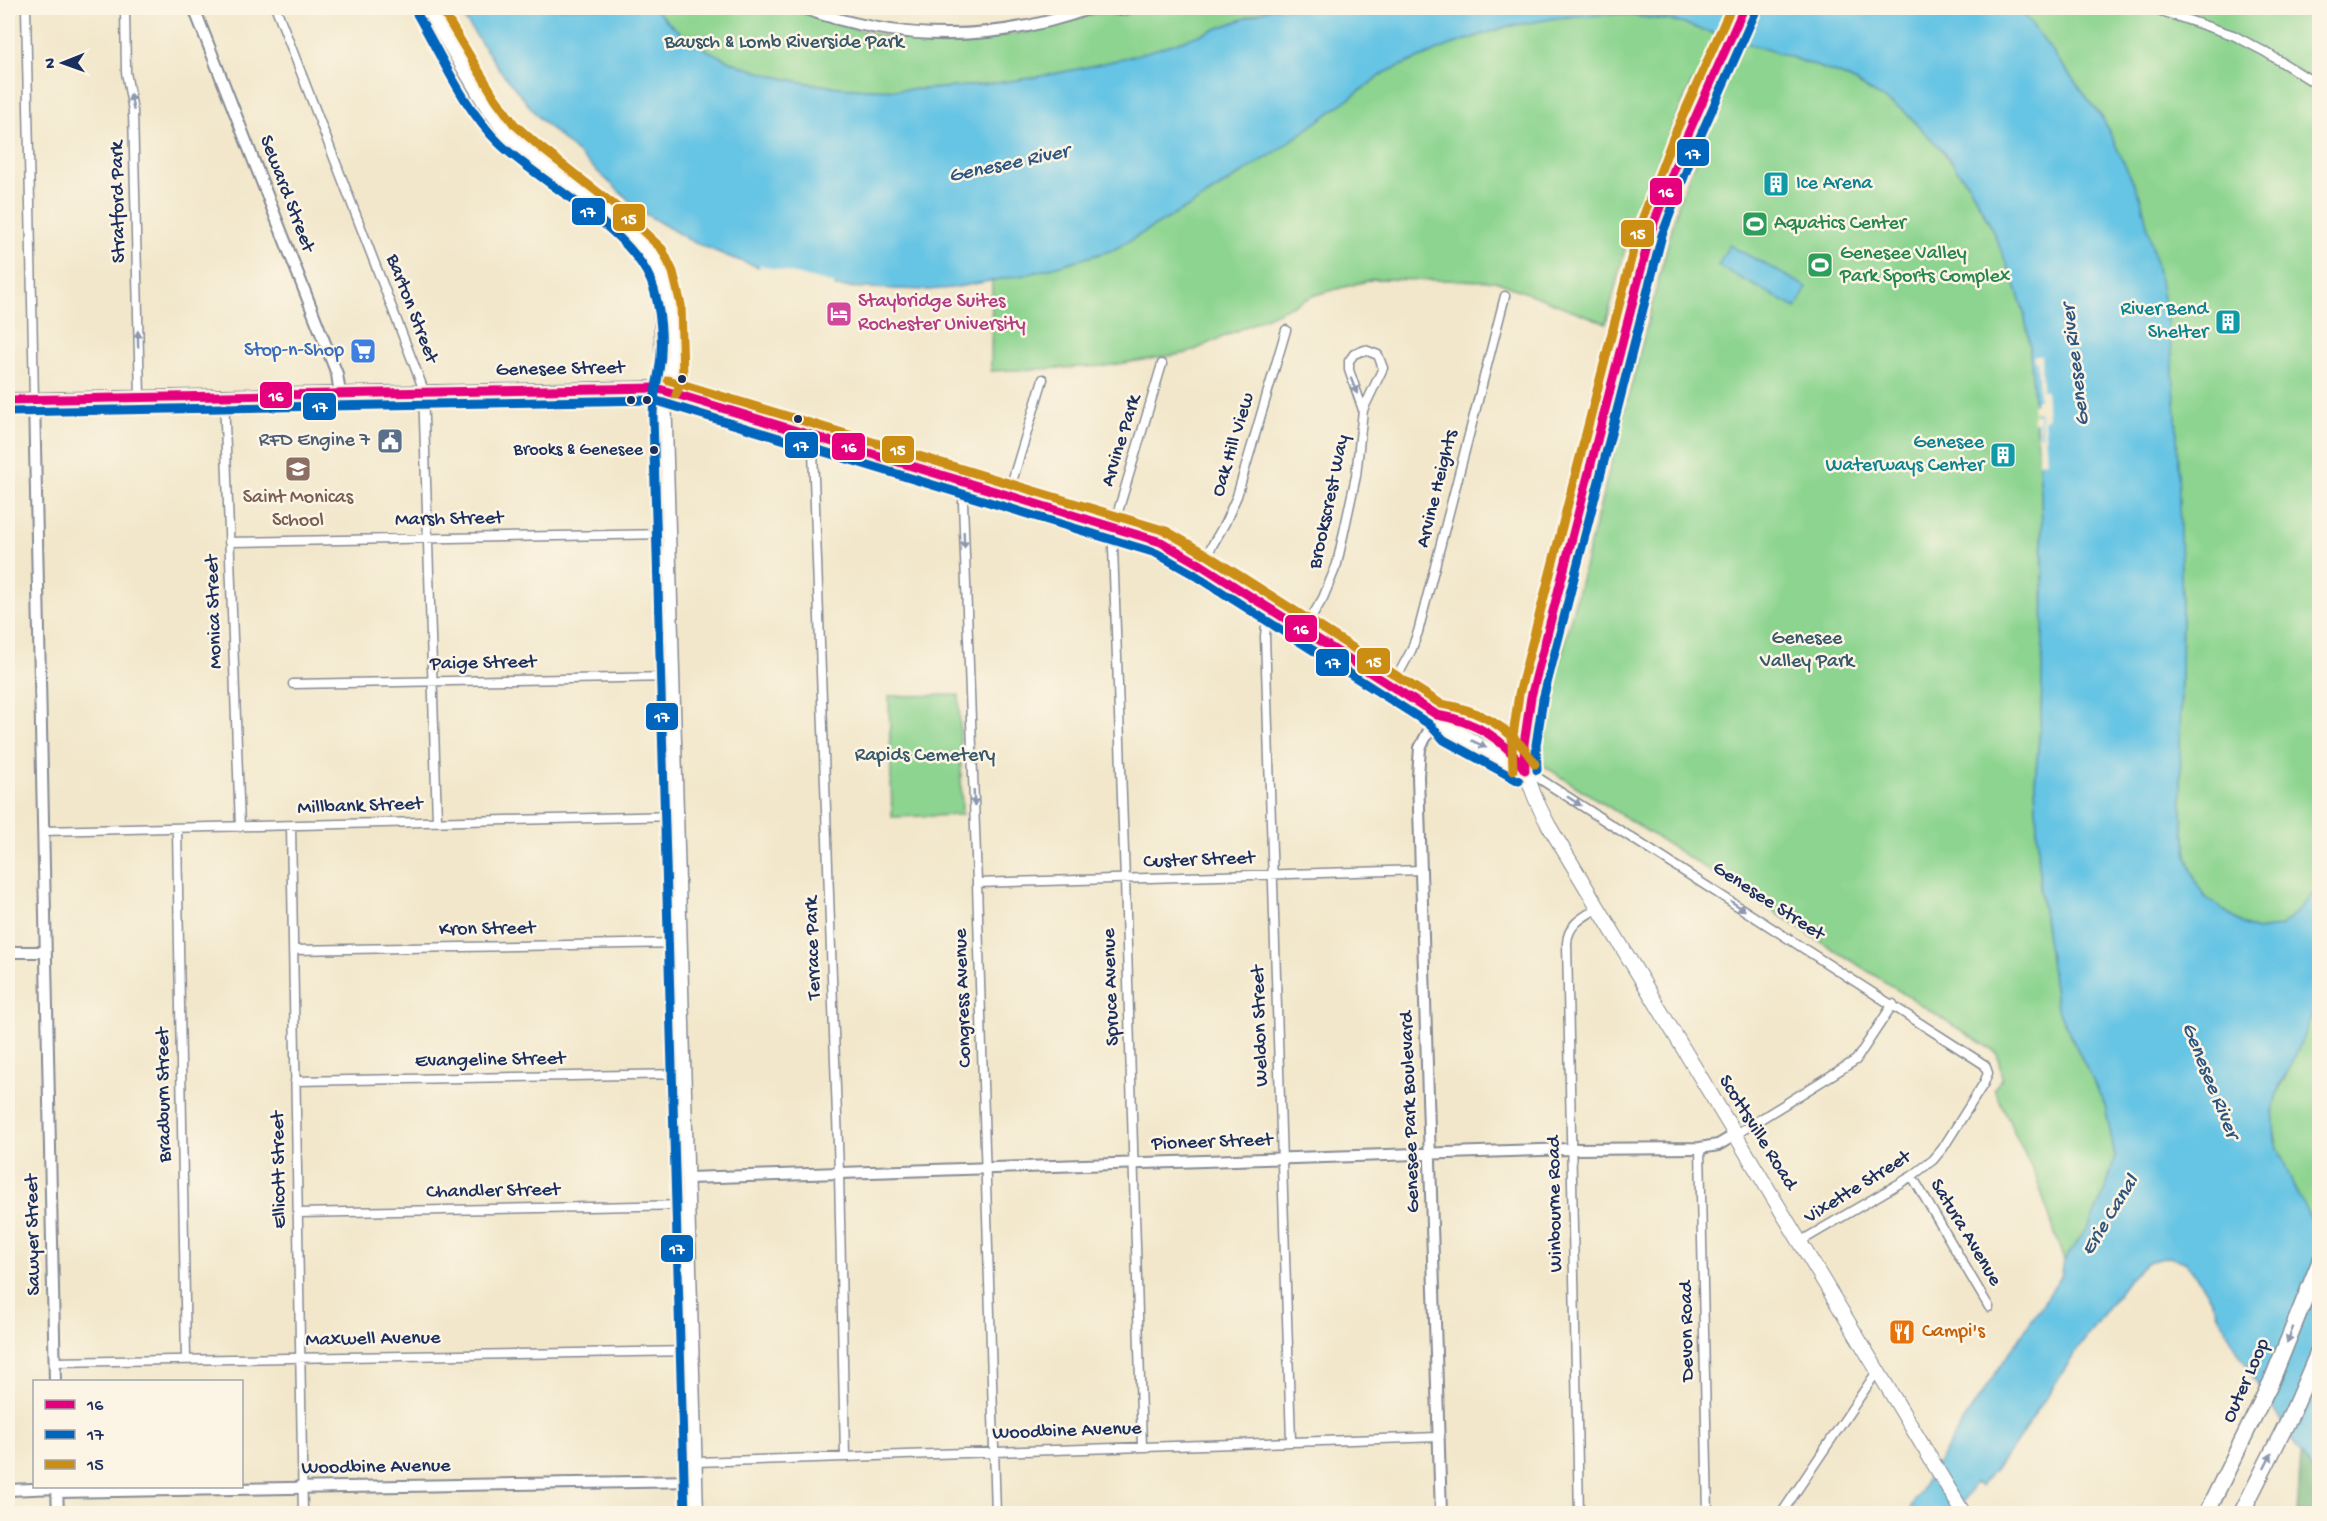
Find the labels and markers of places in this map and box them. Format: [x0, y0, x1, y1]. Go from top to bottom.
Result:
building icon: Ice Arena [1761, 169, 1791, 199]
place label: Ice Arena [1796, 173, 1873, 196]
sports icon: Aquatics Center [1740, 209, 1770, 239]
place label: Aquatics Center [1774, 213, 1908, 236]
place label: Genesee Valley Park Sports Complex [1839, 243, 2011, 289]
sports icon: Genesee Valley Park Sports Complex [1805, 250, 1835, 280]
place label: Staybridge Suites Rochester University [858, 291, 1026, 337]
hotel icon: Staybridge Suites Rochester University [824, 299, 854, 329]
place label: River Bend Shelter [2120, 299, 2210, 345]
building icon: River Bend Shelter [2213, 307, 2243, 337]
supermarket icon: Stop-n-Shop [348, 336, 378, 366]
place label: Stop-n-Shop [244, 340, 344, 363]
unlabelled marker [676, 373, 688, 385]
unlabelled marker [625, 394, 637, 406]
unlabelled marker [641, 394, 653, 406]
unlabelled marker [792, 413, 804, 425]
public building icon: RFD Engine 7 [375, 426, 405, 456]
place label: RFD Engine 7 [259, 430, 371, 453]
place label: Genesee Waterways Center [1826, 432, 1986, 478]
place label: Brooks & Genesee [513, 440, 644, 461]
building icon: Genesee Waterways Center [1988, 440, 2018, 470]
marker: Brooks & Genesee [648, 444, 660, 456]
school or university icon: Saint Monicas School [283, 454, 313, 484]
place label: Saint Monicas School [243, 487, 354, 533]
restaurant icon: Campi's [1887, 1317, 1917, 1347]
place label: Campi's [1922, 1321, 1985, 1344]

